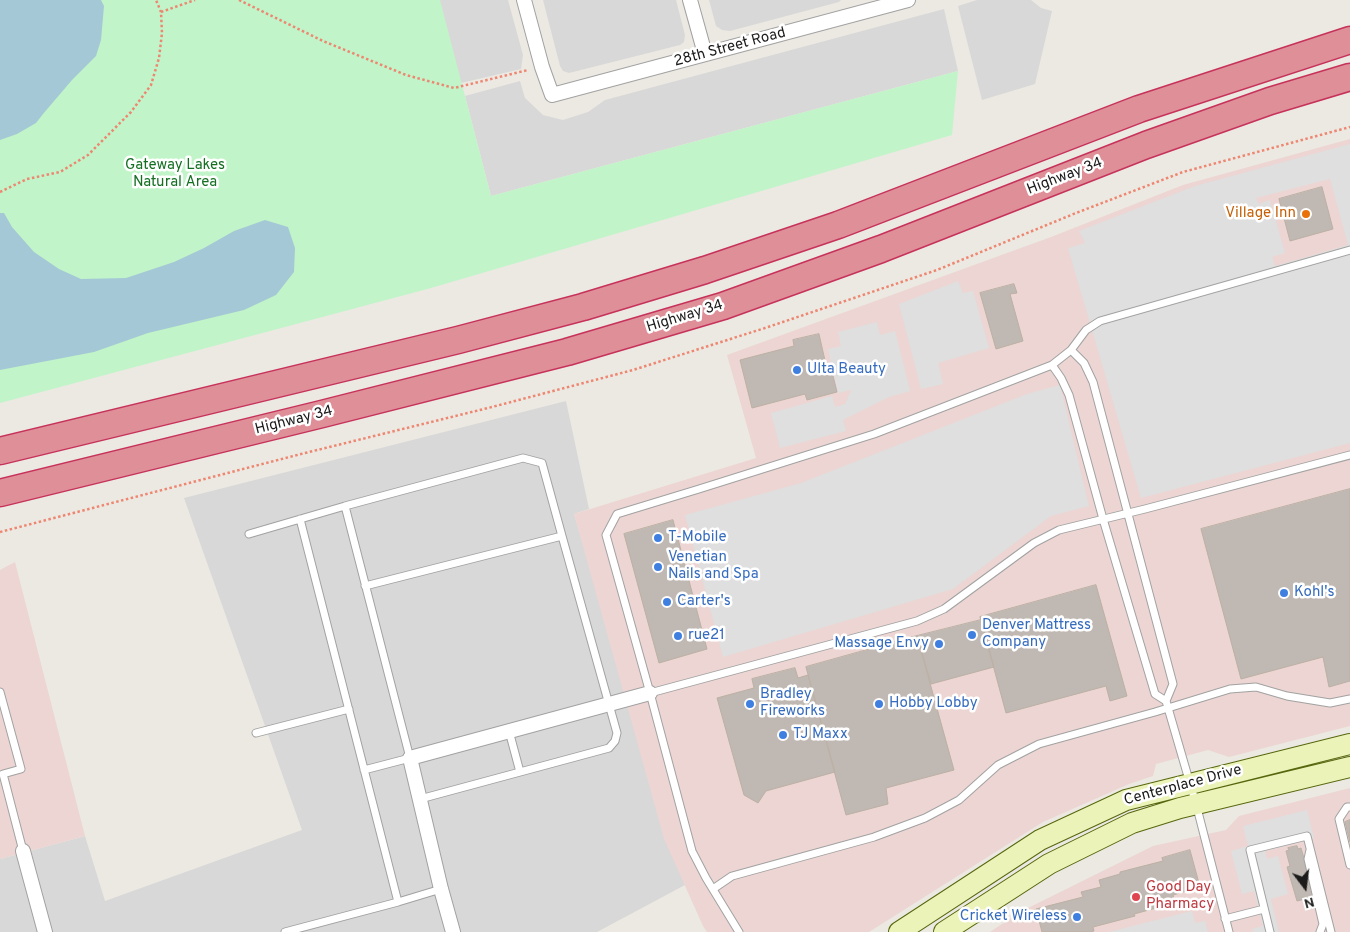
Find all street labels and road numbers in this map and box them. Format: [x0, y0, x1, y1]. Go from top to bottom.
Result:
street label: 28th Street Road [672, 24, 788, 72]
street label: Highway 34 [1025, 154, 1105, 200]
street label: Highway 34 [644, 297, 726, 337]
street label: Highway 34 [253, 403, 335, 439]
street label: Centerplace Drive [1122, 762, 1244, 810]

